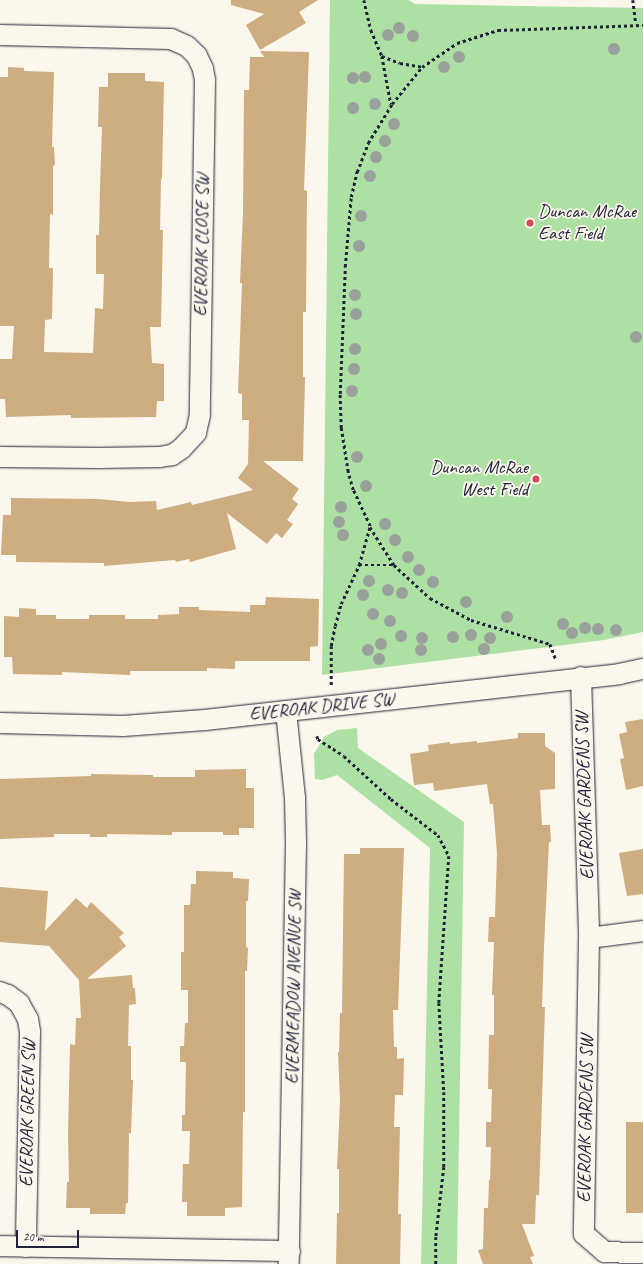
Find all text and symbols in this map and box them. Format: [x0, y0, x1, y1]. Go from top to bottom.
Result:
street label: EVEROAK CLOSE SW [189, 173, 215, 317]
place label: Duncan McRae East Field [538, 201, 636, 245]
marker: Duncan McRae East Field [525, 218, 535, 228]
place label: Duncan McRae West Field [430, 457, 528, 501]
marker: Duncan McRae West Field [531, 474, 541, 484]
street label: EVEROAK DRIVE SW [248, 688, 396, 726]
street label: EVEROAK GARDENS SW [571, 712, 599, 880]
street label: EVERMEADOW AVENUE SW [281, 889, 307, 1085]
street label: EVEROAK GARDENS SW [573, 1035, 599, 1203]
street label: EVEROAK GREEN SW [15, 1039, 41, 1187]
scale bar [18, 1222, 81, 1248]
text: 20 m [23, 1229, 43, 1245]

